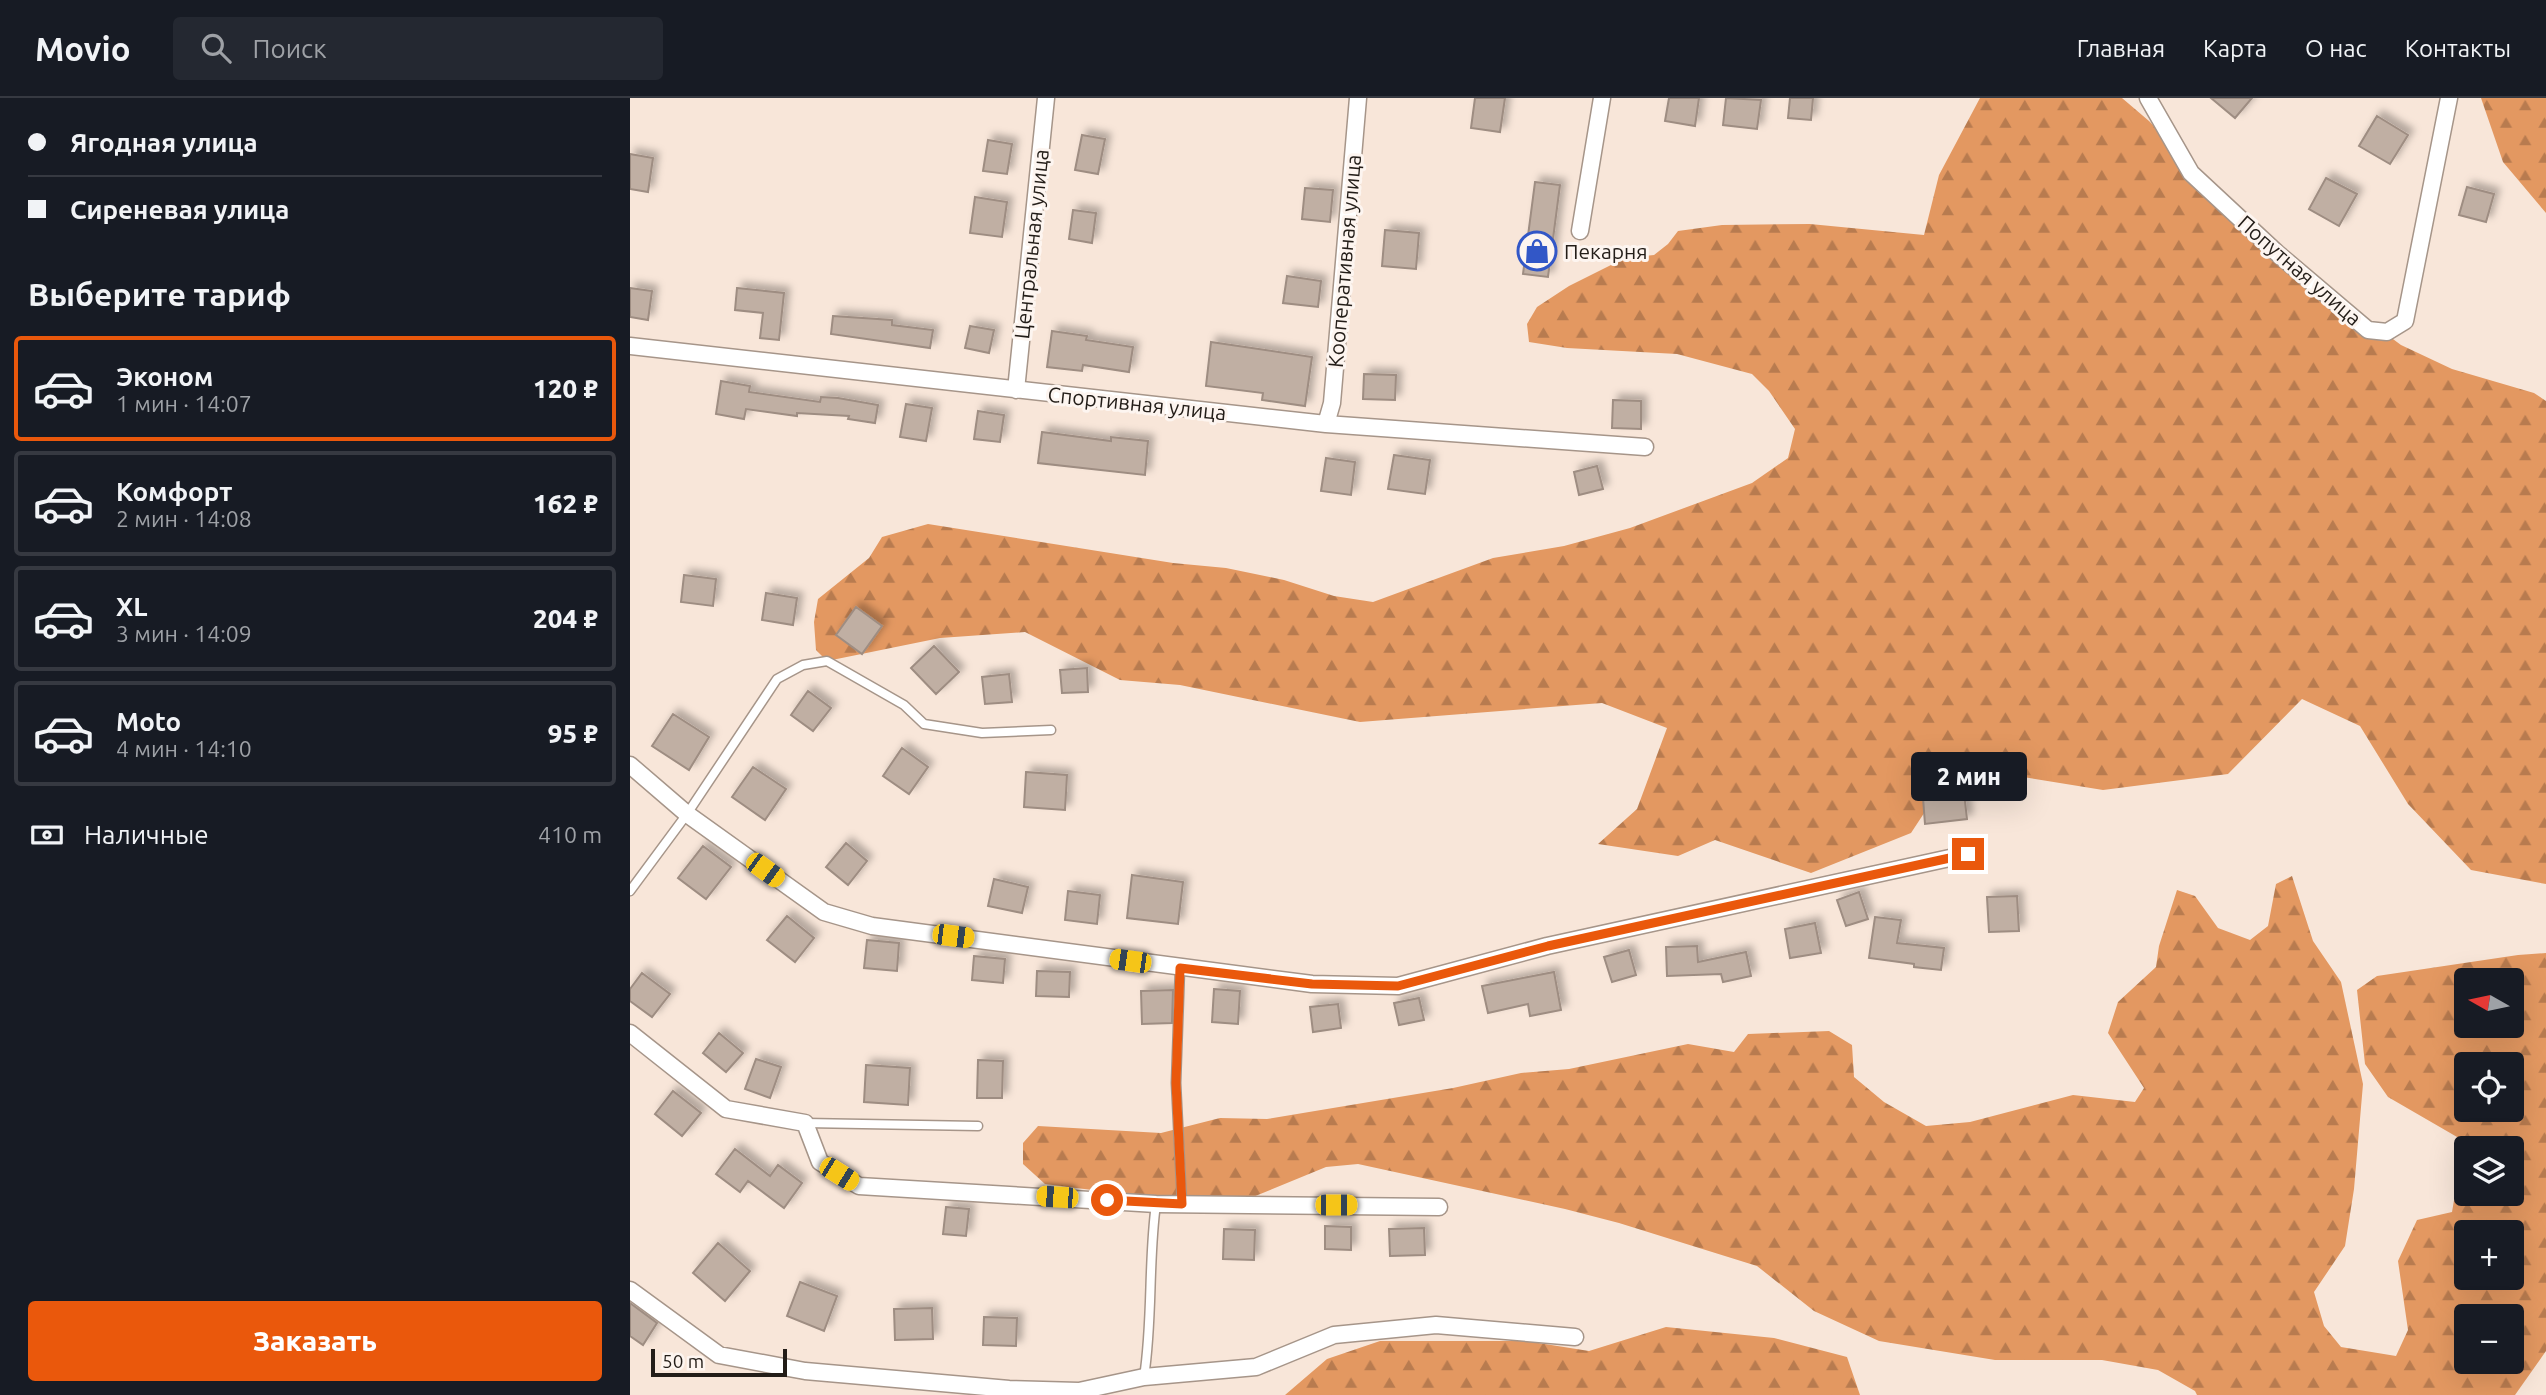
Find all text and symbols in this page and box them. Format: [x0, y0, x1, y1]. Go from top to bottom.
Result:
search box [173, 17, 663, 80]
icon: search [197, 29, 235, 67]
text: Movio [35, 30, 131, 67]
text: Поиск [253, 34, 327, 63]
text: Главная [2077, 35, 2165, 62]
text: Карта [2203, 35, 2267, 62]
text: О нас [2305, 35, 2367, 62]
text: Контакты [2405, 35, 2511, 62]
text: Ягодная улица [70, 128, 258, 157]
street label: Центральная улица [1009, 148, 1053, 340]
street label: Кооперативная улица [1323, 153, 1365, 369]
text: Сиреневая улица [70, 195, 289, 224]
street label: Попутная улица [2234, 210, 2366, 330]
shop icon: Пекарня [1516, 230, 1558, 272]
place label: Пекарня [1564, 239, 1648, 263]
text: Выберите тариф [28, 276, 291, 312]
icon: car [32, 357, 95, 420]
text: Эконом [116, 362, 213, 391]
text: 120 ₽ [533, 374, 598, 403]
street label: Спортивная улица [1046, 382, 1228, 424]
text: 1 мин · 14:07 [116, 391, 252, 416]
icon: car [32, 472, 95, 535]
text: Комфорт [116, 477, 232, 506]
text: 162 ₽ [533, 489, 598, 518]
text: 2 мин · 14:08 [116, 506, 252, 531]
icon: car [32, 587, 95, 650]
text: XL [116, 592, 147, 621]
text: 204 ₽ [533, 604, 598, 633]
text: 3 мин · 14:09 [116, 621, 252, 646]
icon: car [32, 702, 95, 765]
text: Moto [116, 707, 181, 736]
text: 95 ₽ [548, 719, 598, 748]
text: 4 мин · 14:10 [116, 736, 252, 761]
callout: 2 мин [1910, 752, 2026, 802]
text: 2 мин [1937, 764, 2001, 789]
icon: cash [28, 816, 66, 854]
text: Наличные [84, 820, 209, 849]
text: 410 m [538, 822, 602, 847]
route end [1952, 838, 1984, 870]
car [742, 849, 789, 891]
car [931, 923, 976, 949]
car [1108, 948, 1153, 974]
north arrow [2454, 968, 2524, 1038]
map controls [2454, 968, 2524, 1374]
button: locate [2454, 1052, 2524, 1122]
button: layers [2454, 1136, 2524, 1206]
car [816, 1154, 863, 1194]
route start [1091, 1184, 1123, 1216]
car [1036, 1185, 1079, 1209]
car [1316, 1195, 1358, 1216]
button: + [2454, 1220, 2524, 1290]
button: Заказать [28, 1301, 602, 1381]
button: − [2454, 1304, 2524, 1374]
scale bar [651, 1346, 788, 1378]
text: 50 m [662, 1350, 704, 1372]

